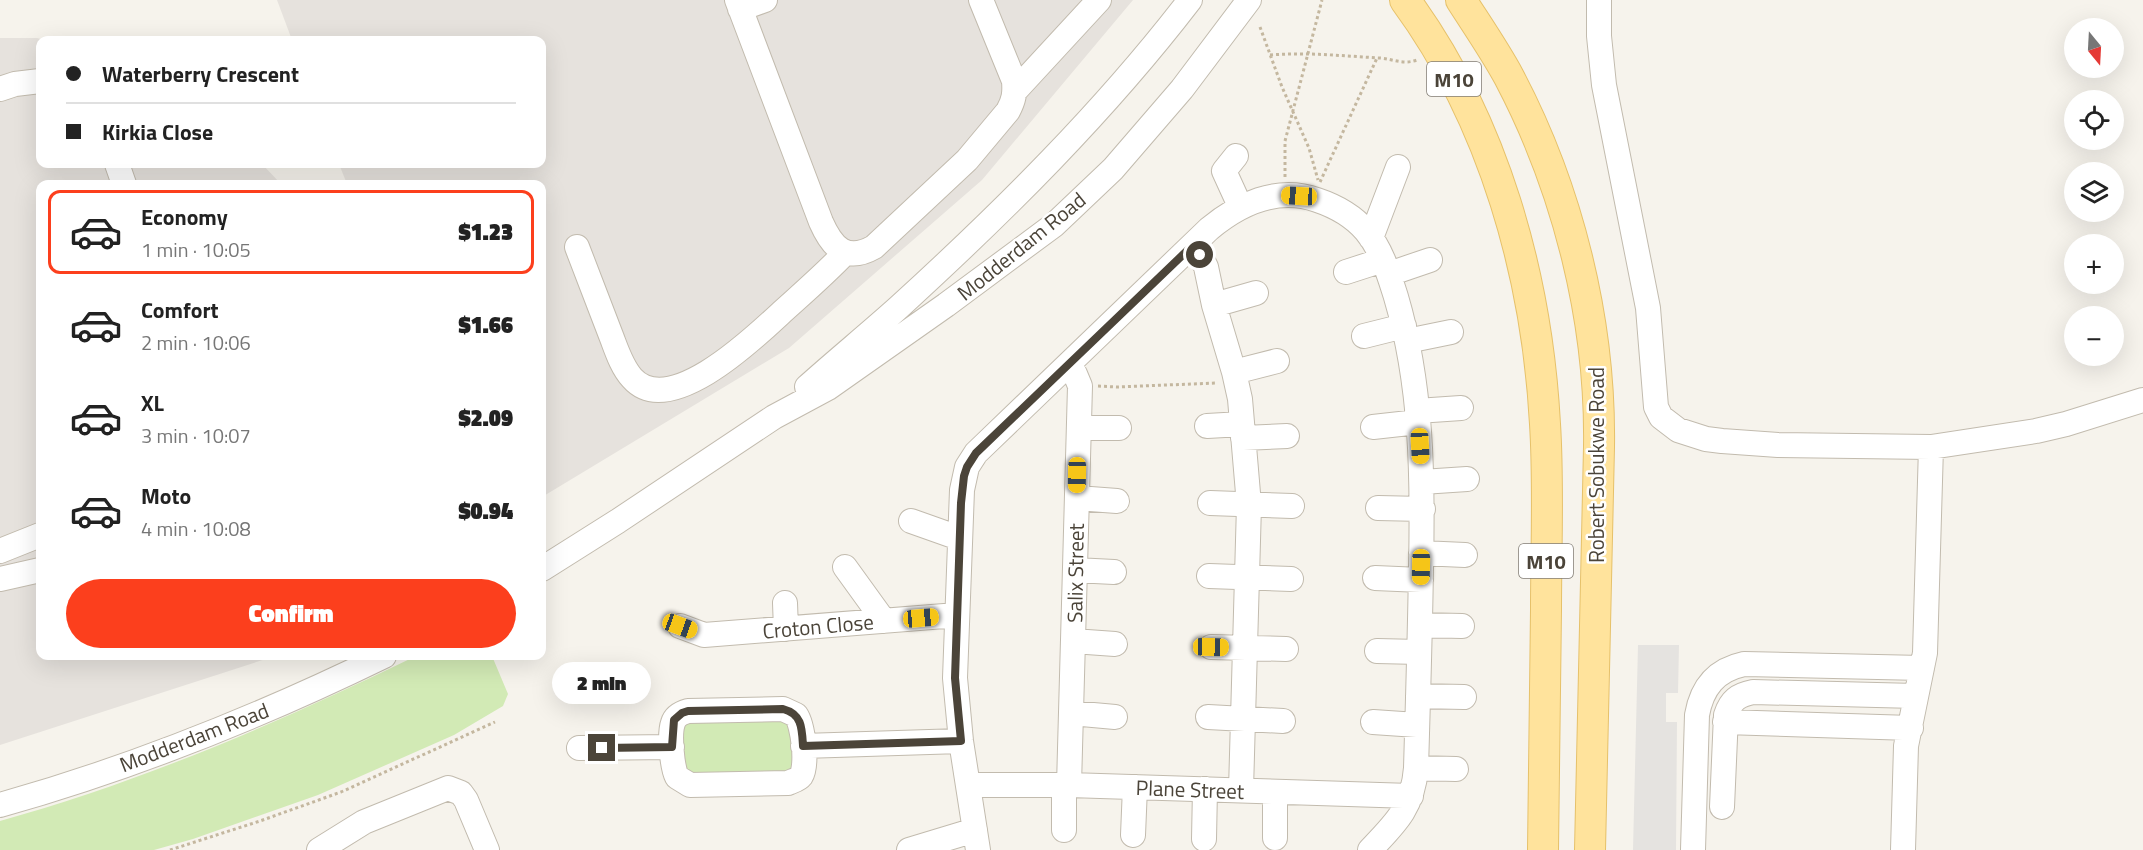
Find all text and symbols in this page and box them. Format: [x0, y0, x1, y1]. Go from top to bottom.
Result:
north arrow [2064, 18, 2124, 78]
map controls [2064, 18, 2124, 366]
text: Waterberry Crescent [102, 57, 299, 91]
road number: M10 [1427, 62, 1481, 96]
button: locate [2064, 90, 2124, 150]
text: Kirkia Close [102, 115, 213, 149]
button: layers [2064, 162, 2124, 222]
street label: Modderdam Road [950, 184, 1092, 308]
car [1281, 186, 1317, 206]
text: Economy [141, 200, 228, 234]
icon: car [69, 205, 123, 259]
text: $1.23 [458, 215, 513, 249]
text: 1 min · 10:05 [141, 234, 251, 265]
button: + [2064, 234, 2124, 294]
route start [1186, 241, 1213, 268]
text: Comfort [141, 293, 219, 327]
icon: car [69, 298, 123, 352]
button: − [2064, 306, 2124, 366]
text: $1.66 [458, 308, 513, 342]
text: 2 min · 10:06 [141, 327, 251, 358]
street label: Robert Sobukwe Road [1580, 367, 1612, 563]
text: XL [141, 386, 164, 420]
icon: car [69, 391, 123, 445]
text: $2.09 [458, 401, 513, 435]
text: 3 min · 10:07 [141, 420, 251, 451]
car [1410, 428, 1430, 464]
car [1068, 457, 1086, 493]
text: Moto [141, 479, 191, 513]
icon: car [69, 484, 123, 538]
text: $0.94 [458, 494, 513, 528]
text: 4 min · 10:08 [141, 513, 251, 544]
street label: Salix Street [1058, 522, 1092, 623]
road number: M10 [1519, 544, 1573, 578]
car [1412, 549, 1430, 585]
button: Confirm [66, 579, 516, 648]
street label: Croton Close [761, 605, 875, 647]
car [902, 607, 940, 629]
car [660, 611, 700, 641]
car [1193, 638, 1229, 656]
callout: 2 min [552, 661, 652, 703]
text: 2 min [577, 667, 626, 698]
street label: Modderdam Road [115, 694, 273, 780]
route end [588, 734, 615, 761]
street label: Plane Street [1135, 771, 1245, 807]

